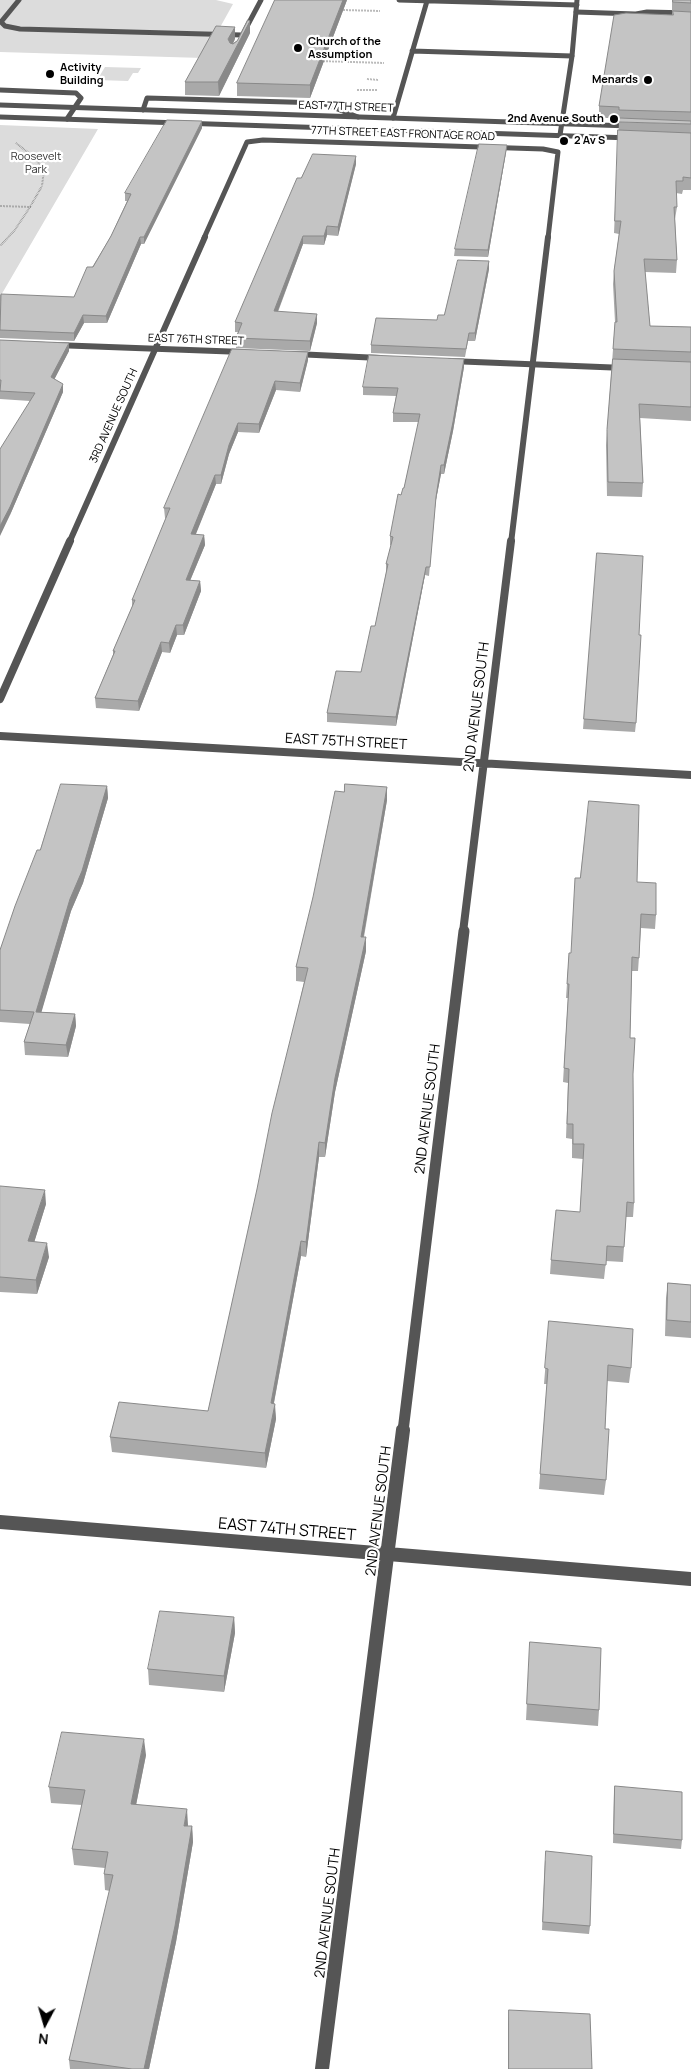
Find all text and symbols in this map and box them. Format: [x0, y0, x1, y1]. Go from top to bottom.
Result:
place label: Church of the Assumption [308, 35, 381, 61]
marker: Church of the Assumption [292, 42, 304, 54]
place label: Activity Building [60, 61, 104, 87]
marker: Activity Building [44, 68, 56, 80]
place label: Menards [592, 73, 638, 87]
marker: Menards [642, 74, 654, 86]
street label: EAST 77TH STREET [298, 99, 394, 115]
place label: 2nd Avenue South [507, 112, 604, 126]
marker: 2nd Avenue South [608, 113, 620, 125]
street label: 77TH STREET EAST FRONTAGE ROAD [311, 124, 495, 144]
place label: 2 Av S [574, 134, 605, 148]
marker: 2 Av S [558, 135, 570, 147]
park label: Roosevelt Park [11, 150, 61, 176]
street label: EAST 76TH STREET [148, 332, 244, 348]
street label: 3RD AVENUE SOUTH [87, 367, 141, 465]
street label: 2ND AVENUE SOUTH [461, 641, 493, 773]
street label: EAST 75TH STREET [284, 730, 408, 754]
street label: 2ND AVENUE SOUTH [412, 1043, 444, 1175]
street label: 2ND AVENUE SOUTH [363, 1445, 395, 1577]
street label: EAST 74TH STREET [217, 1514, 357, 1546]
street label: 2ND AVENUE SOUTH [312, 1847, 344, 1979]
north arrow [20, 1999, 70, 2049]
text: N [37, 2029, 49, 2049]

